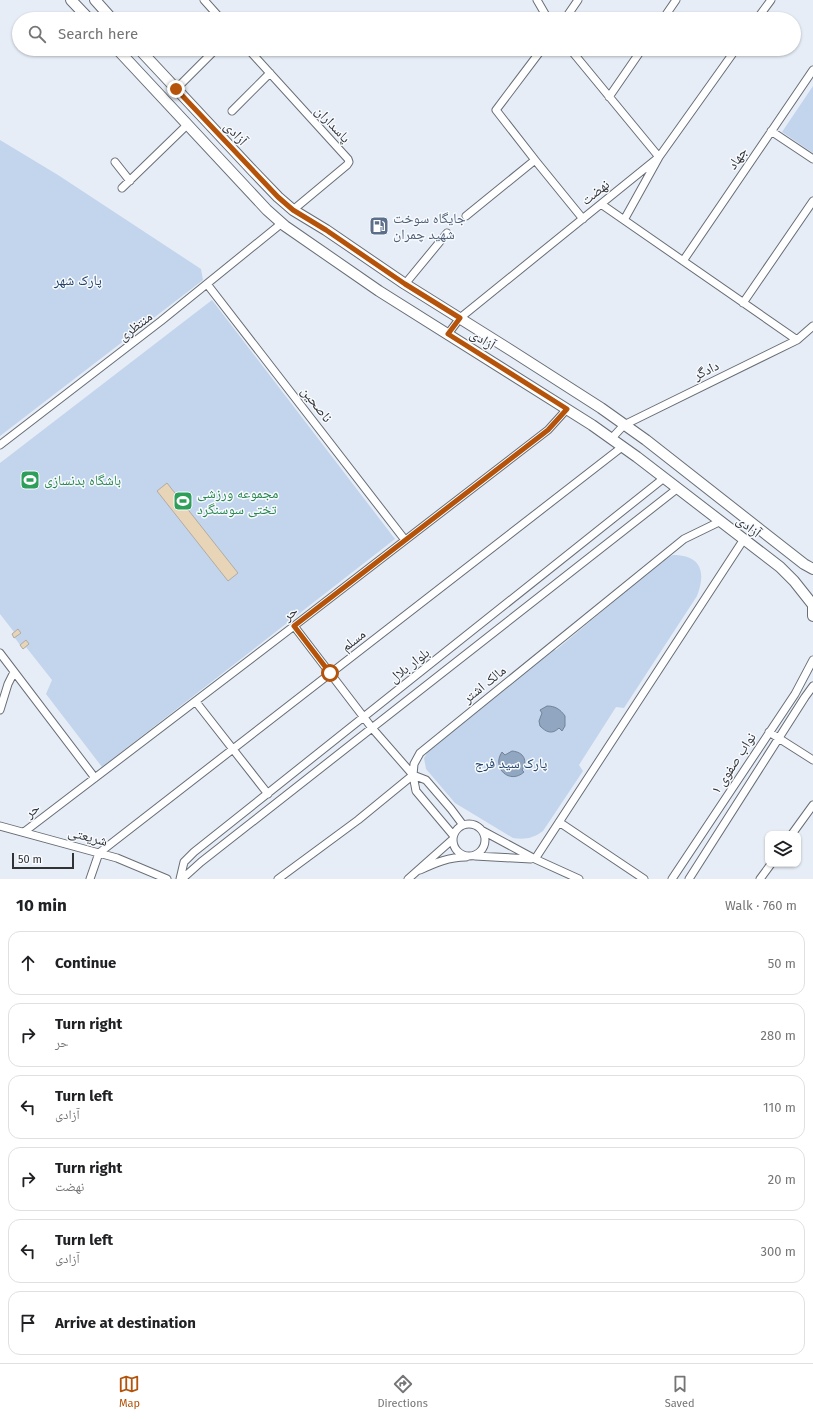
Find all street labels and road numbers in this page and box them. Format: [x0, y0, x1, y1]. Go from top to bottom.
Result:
street label: پاسداران [311, 102, 354, 147]
street label: آزادی [220, 118, 251, 149]
street label: جهاد [724, 144, 751, 173]
street label: نهضت [578, 176, 613, 209]
street label: منتظری [115, 308, 156, 345]
street label: آزادی [467, 325, 499, 354]
street label: دادگر [690, 357, 722, 384]
street label: ناصحین [297, 383, 336, 426]
street label: آزادی [733, 512, 765, 542]
street label: حر [279, 602, 301, 625]
street label: مسلم [338, 626, 370, 656]
street label: بلوار بلال [386, 644, 433, 687]
street label: مالک اشتر [458, 662, 509, 708]
street label: نواب صفوی ۱ [707, 729, 760, 797]
street label: حر [21, 799, 43, 822]
street label: شریعتی [66, 823, 109, 850]

